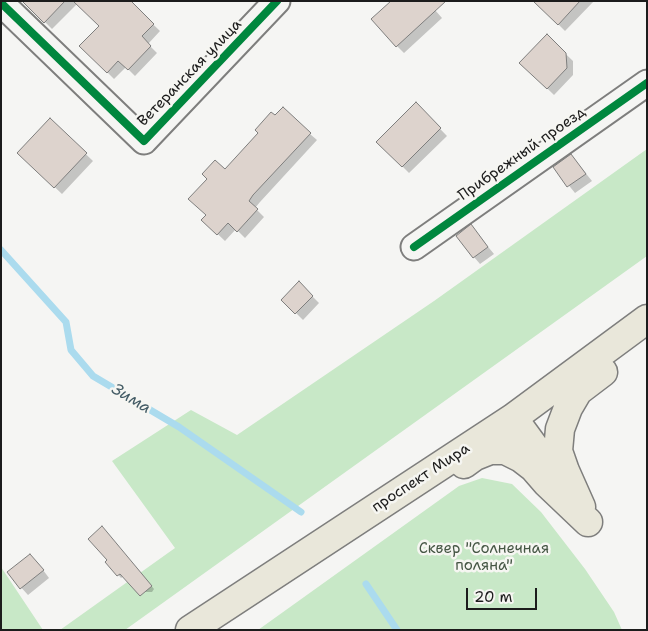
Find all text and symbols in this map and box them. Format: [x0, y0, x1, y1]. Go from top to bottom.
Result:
street label: Ветеранская улица [134, 16, 246, 130]
street label: Прибрежный проезд [455, 103, 589, 205]
water label: Зима [108, 380, 154, 418]
street label: проспект Мира [369, 440, 473, 516]
park label: Сквер "Солнечная поляна" [419, 540, 549, 575]
scale bar [468, 578, 539, 610]
text: 20 m [474, 587, 513, 607]

